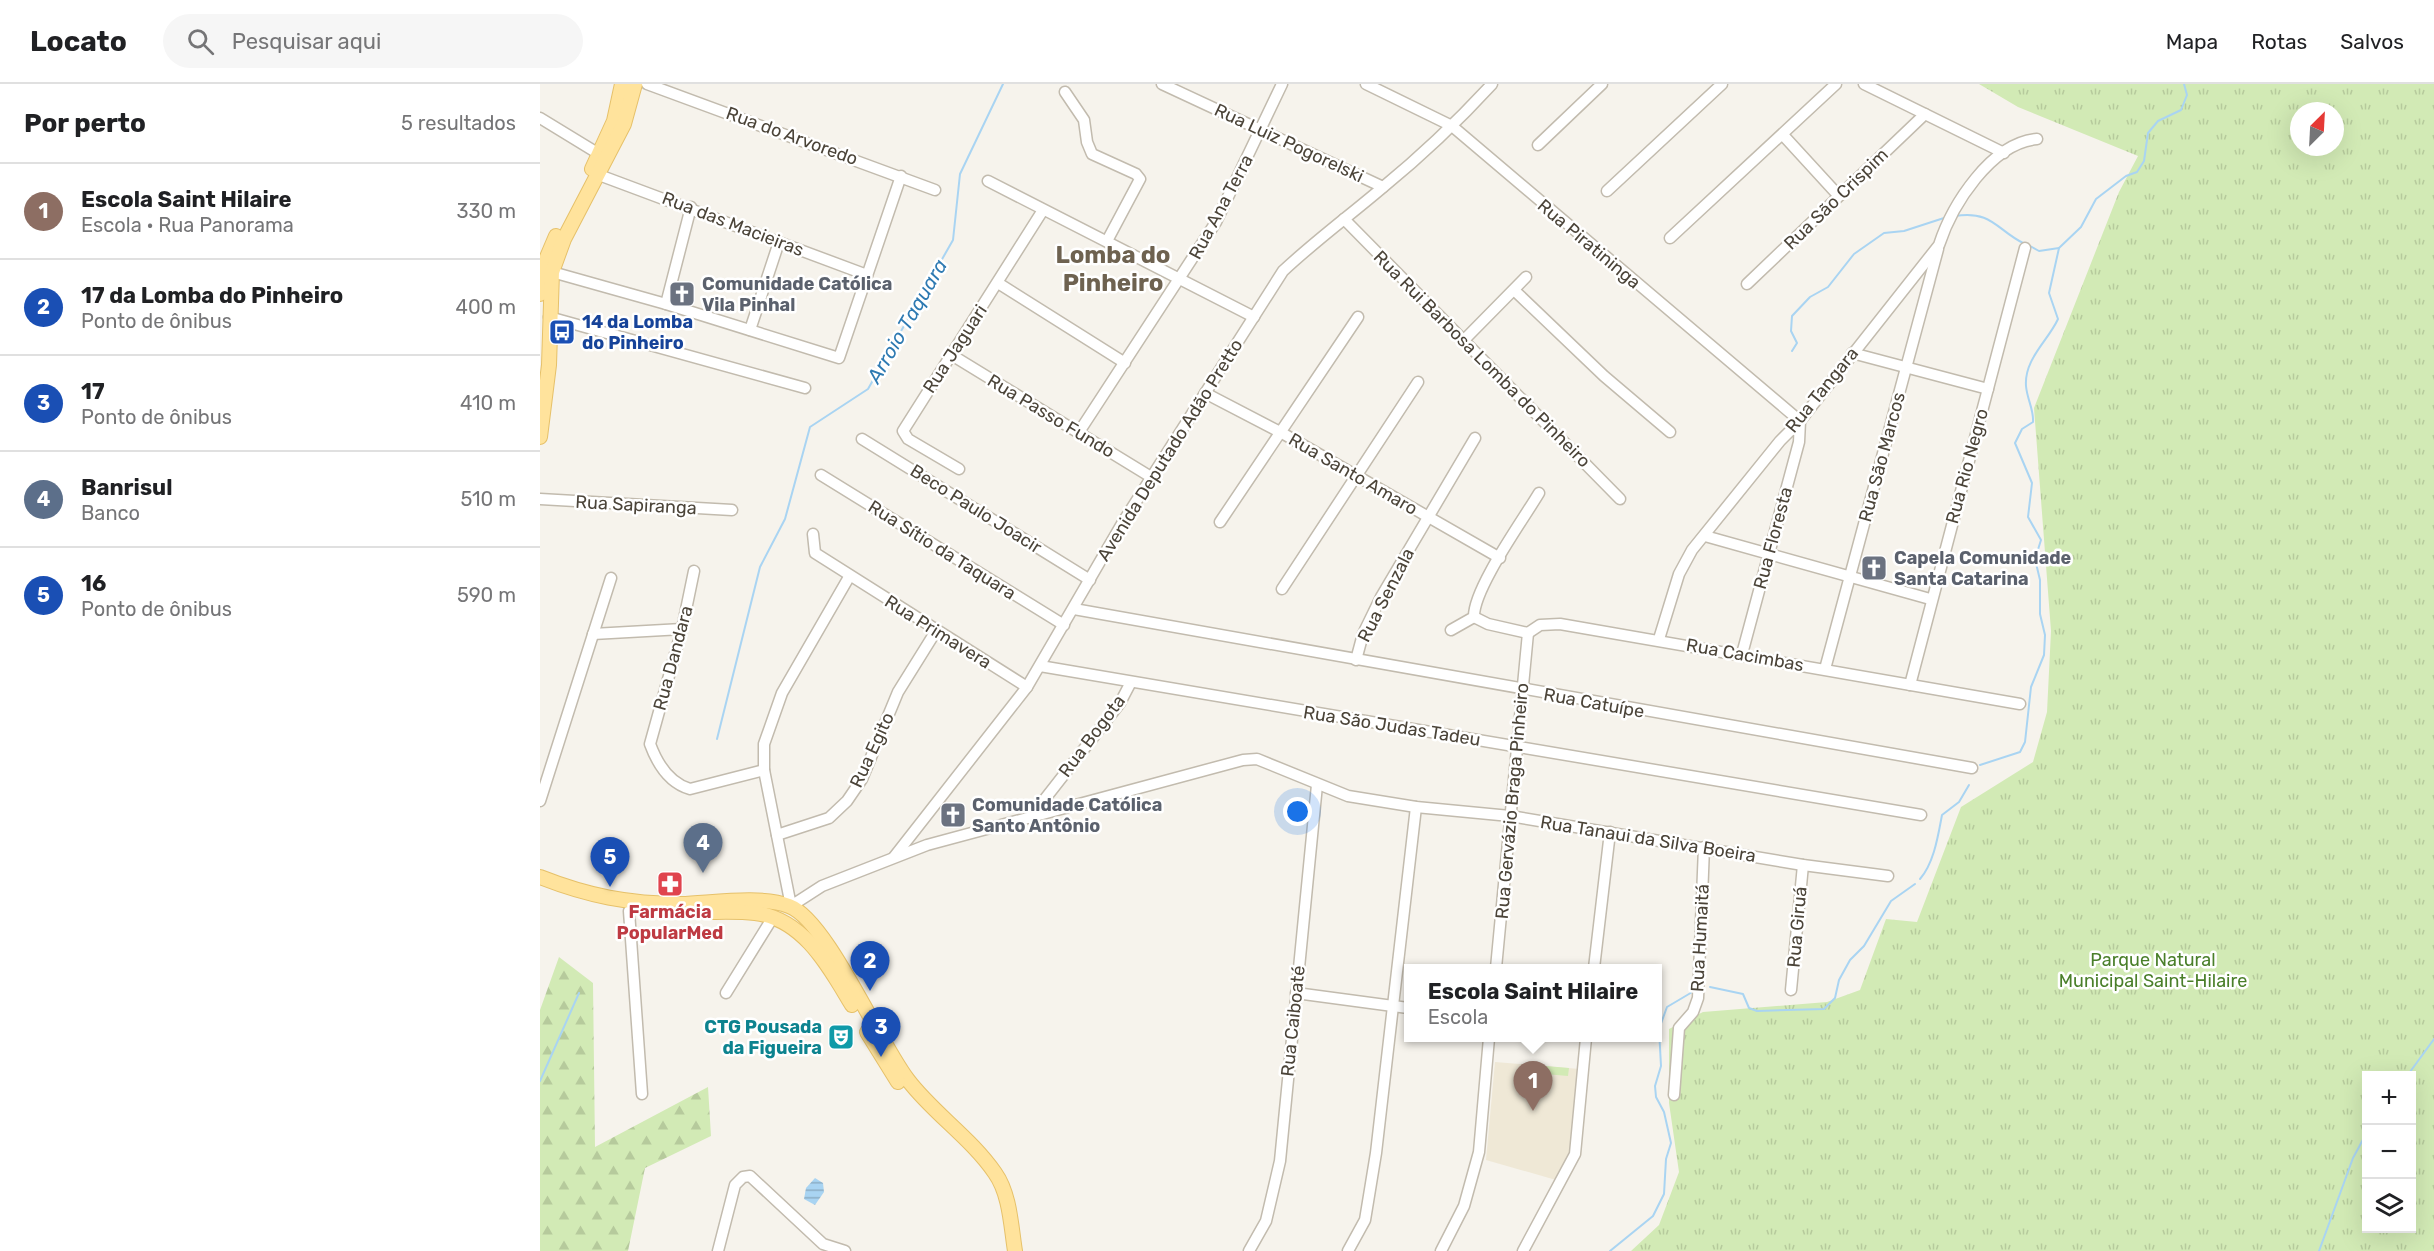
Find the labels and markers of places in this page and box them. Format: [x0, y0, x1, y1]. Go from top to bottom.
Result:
place label: Comunidade Católica Vila Pinhal [702, 273, 892, 316]
church icon: Comunidade Católica Vila Pinhal [667, 279, 697, 309]
place label: 14 da Lomba do Pinheiro [582, 311, 693, 354]
bus stop icon: 14 da Lomba do Pinheiro [547, 317, 577, 347]
place label: Capela Comunidade Santa Catarina [1894, 547, 2072, 590]
church icon: Capela Comunidade Santa Catarina [1859, 553, 1889, 583]
place label: Comunidade Católica Santo Antônio [972, 794, 1162, 837]
church icon: Comunidade Católica Santo Antônio [938, 800, 968, 830]
pin: 4 [684, 824, 722, 873]
pin: 5 [590, 838, 630, 887]
pharmacy icon: Farmácia PopularMed [655, 869, 685, 899]
place label: Farmácia PopularMed [617, 901, 723, 944]
pin: 2 [850, 942, 890, 991]
pin: 3 [862, 1008, 900, 1057]
place label: CTG Pousada da Figueira [704, 1016, 822, 1059]
theatre icon: CTG Pousada da Figueira [826, 1022, 856, 1052]
pin: 1 [1514, 1062, 1552, 1111]

